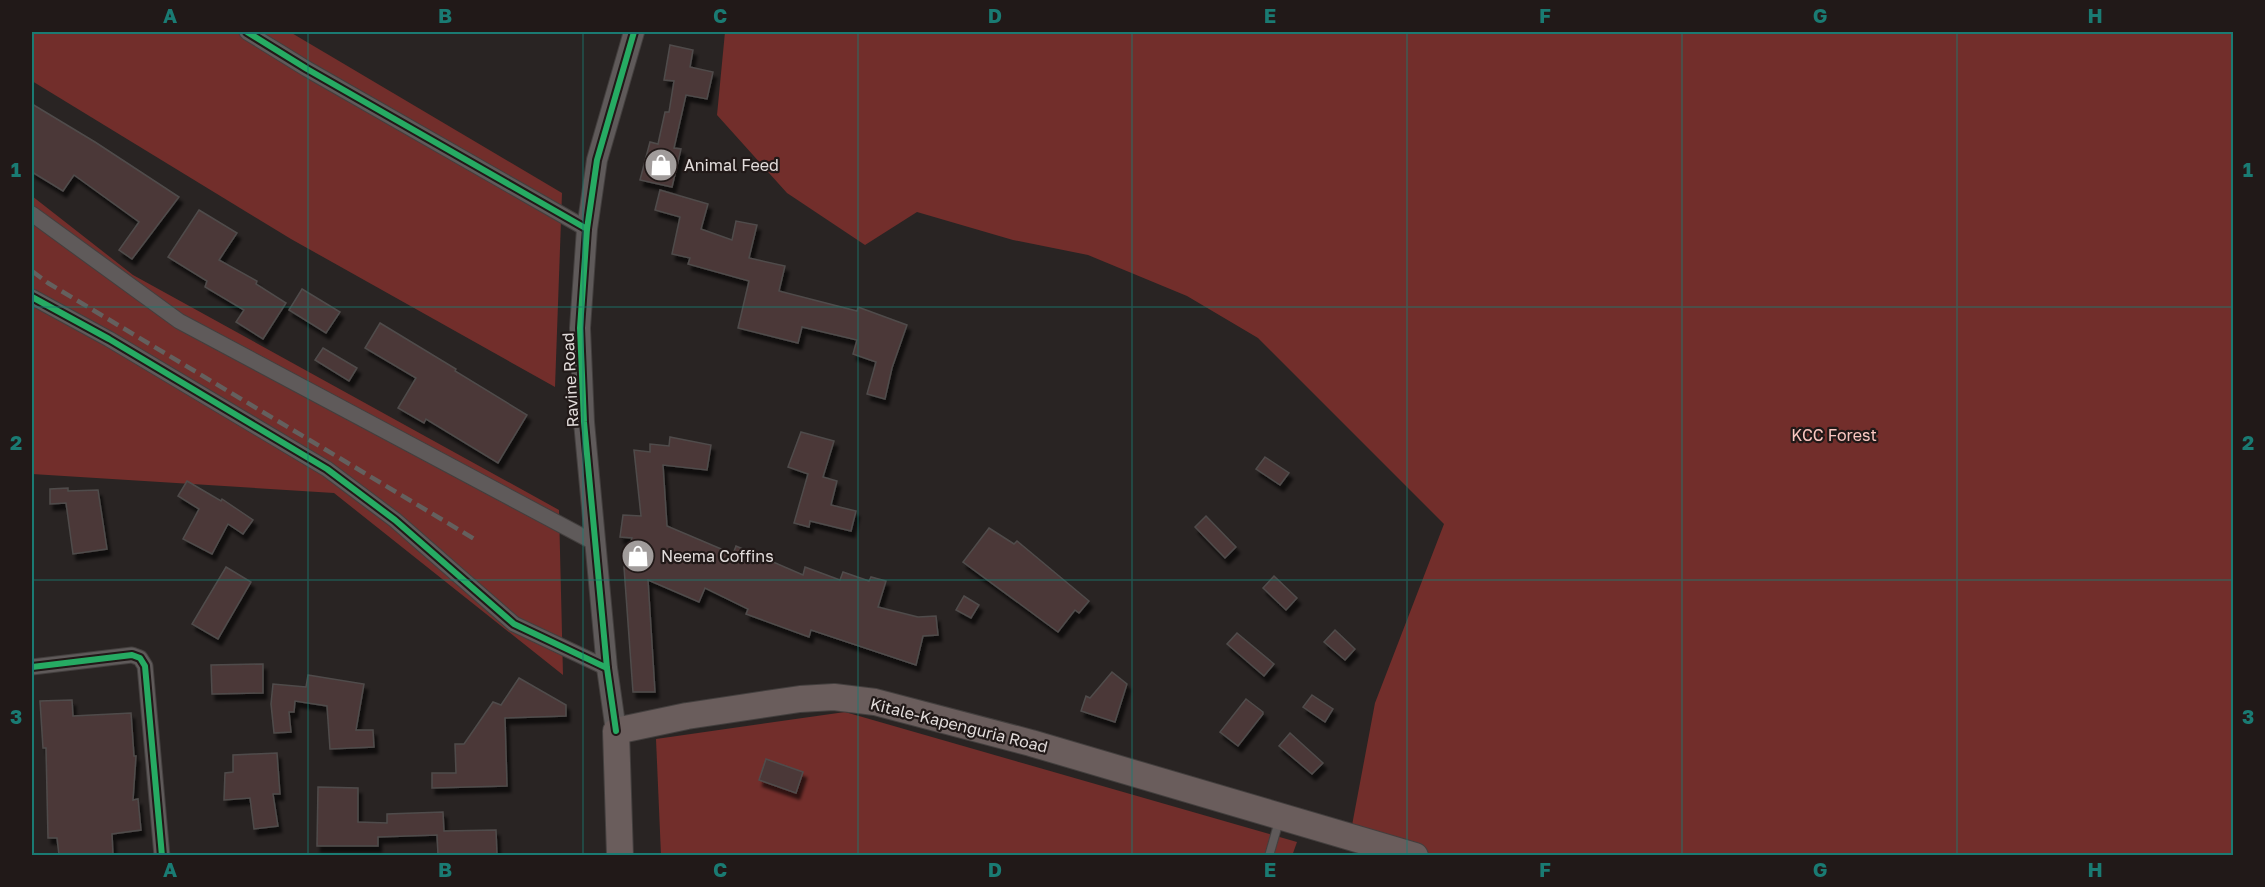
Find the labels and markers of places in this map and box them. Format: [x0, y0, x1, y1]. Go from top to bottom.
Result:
shop icon: Animal Feed [643, 147, 679, 183]
place label: Animal Feed [684, 155, 779, 175]
shop icon: Neema Coffins [620, 538, 656, 574]
place label: Neema Coffins [661, 546, 774, 566]

